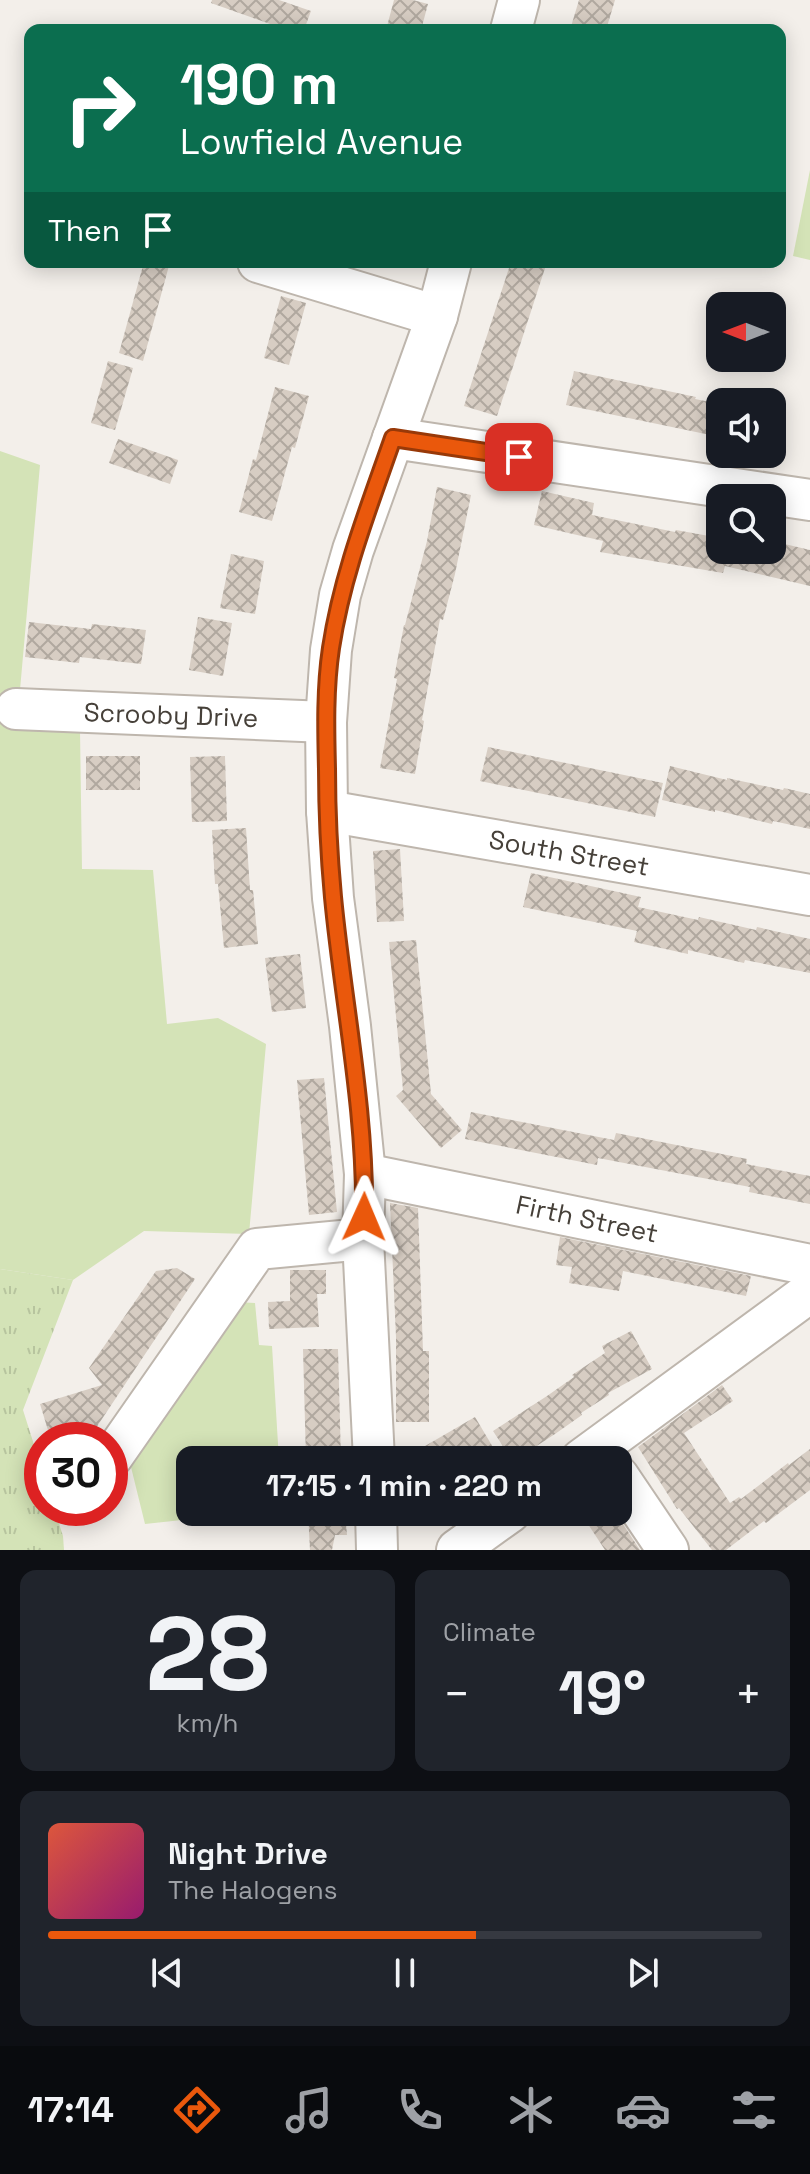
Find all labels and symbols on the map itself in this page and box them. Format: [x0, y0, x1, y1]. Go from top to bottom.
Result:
north arrow [706, 292, 786, 372]
pin [485, 423, 553, 491]
street label: Scrooby Drive [83, 695, 259, 735]
street label: South Street [486, 822, 652, 884]
position arrow [322, 1175, 406, 1259]
street label: Firth Street [513, 1187, 661, 1251]
speed limit sign: 30 [24, 1422, 128, 1526]

